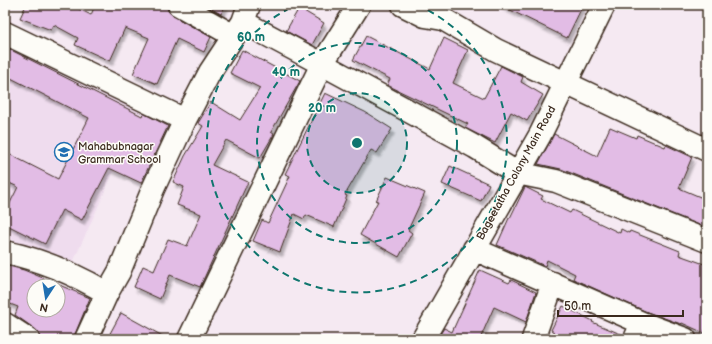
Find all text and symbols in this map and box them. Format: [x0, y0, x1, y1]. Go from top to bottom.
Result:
text: 60 m [237, 30, 265, 45]
text: 40 m [272, 65, 300, 80]
text: 20 m [308, 101, 336, 116]
street label: Bageetatha Colony Main Road [474, 104, 558, 242]
centre of rings [350, 136, 364, 150]
place label: Mahabubnagar Grammar School [78, 140, 161, 166]
school or university icon: Mahabubnagar Grammar School [53, 141, 75, 163]
north arrow [26, 278, 66, 318]
scale bar [558, 292, 683, 318]
text: 50 m [564, 299, 591, 314]
text: N [39, 300, 49, 315]

